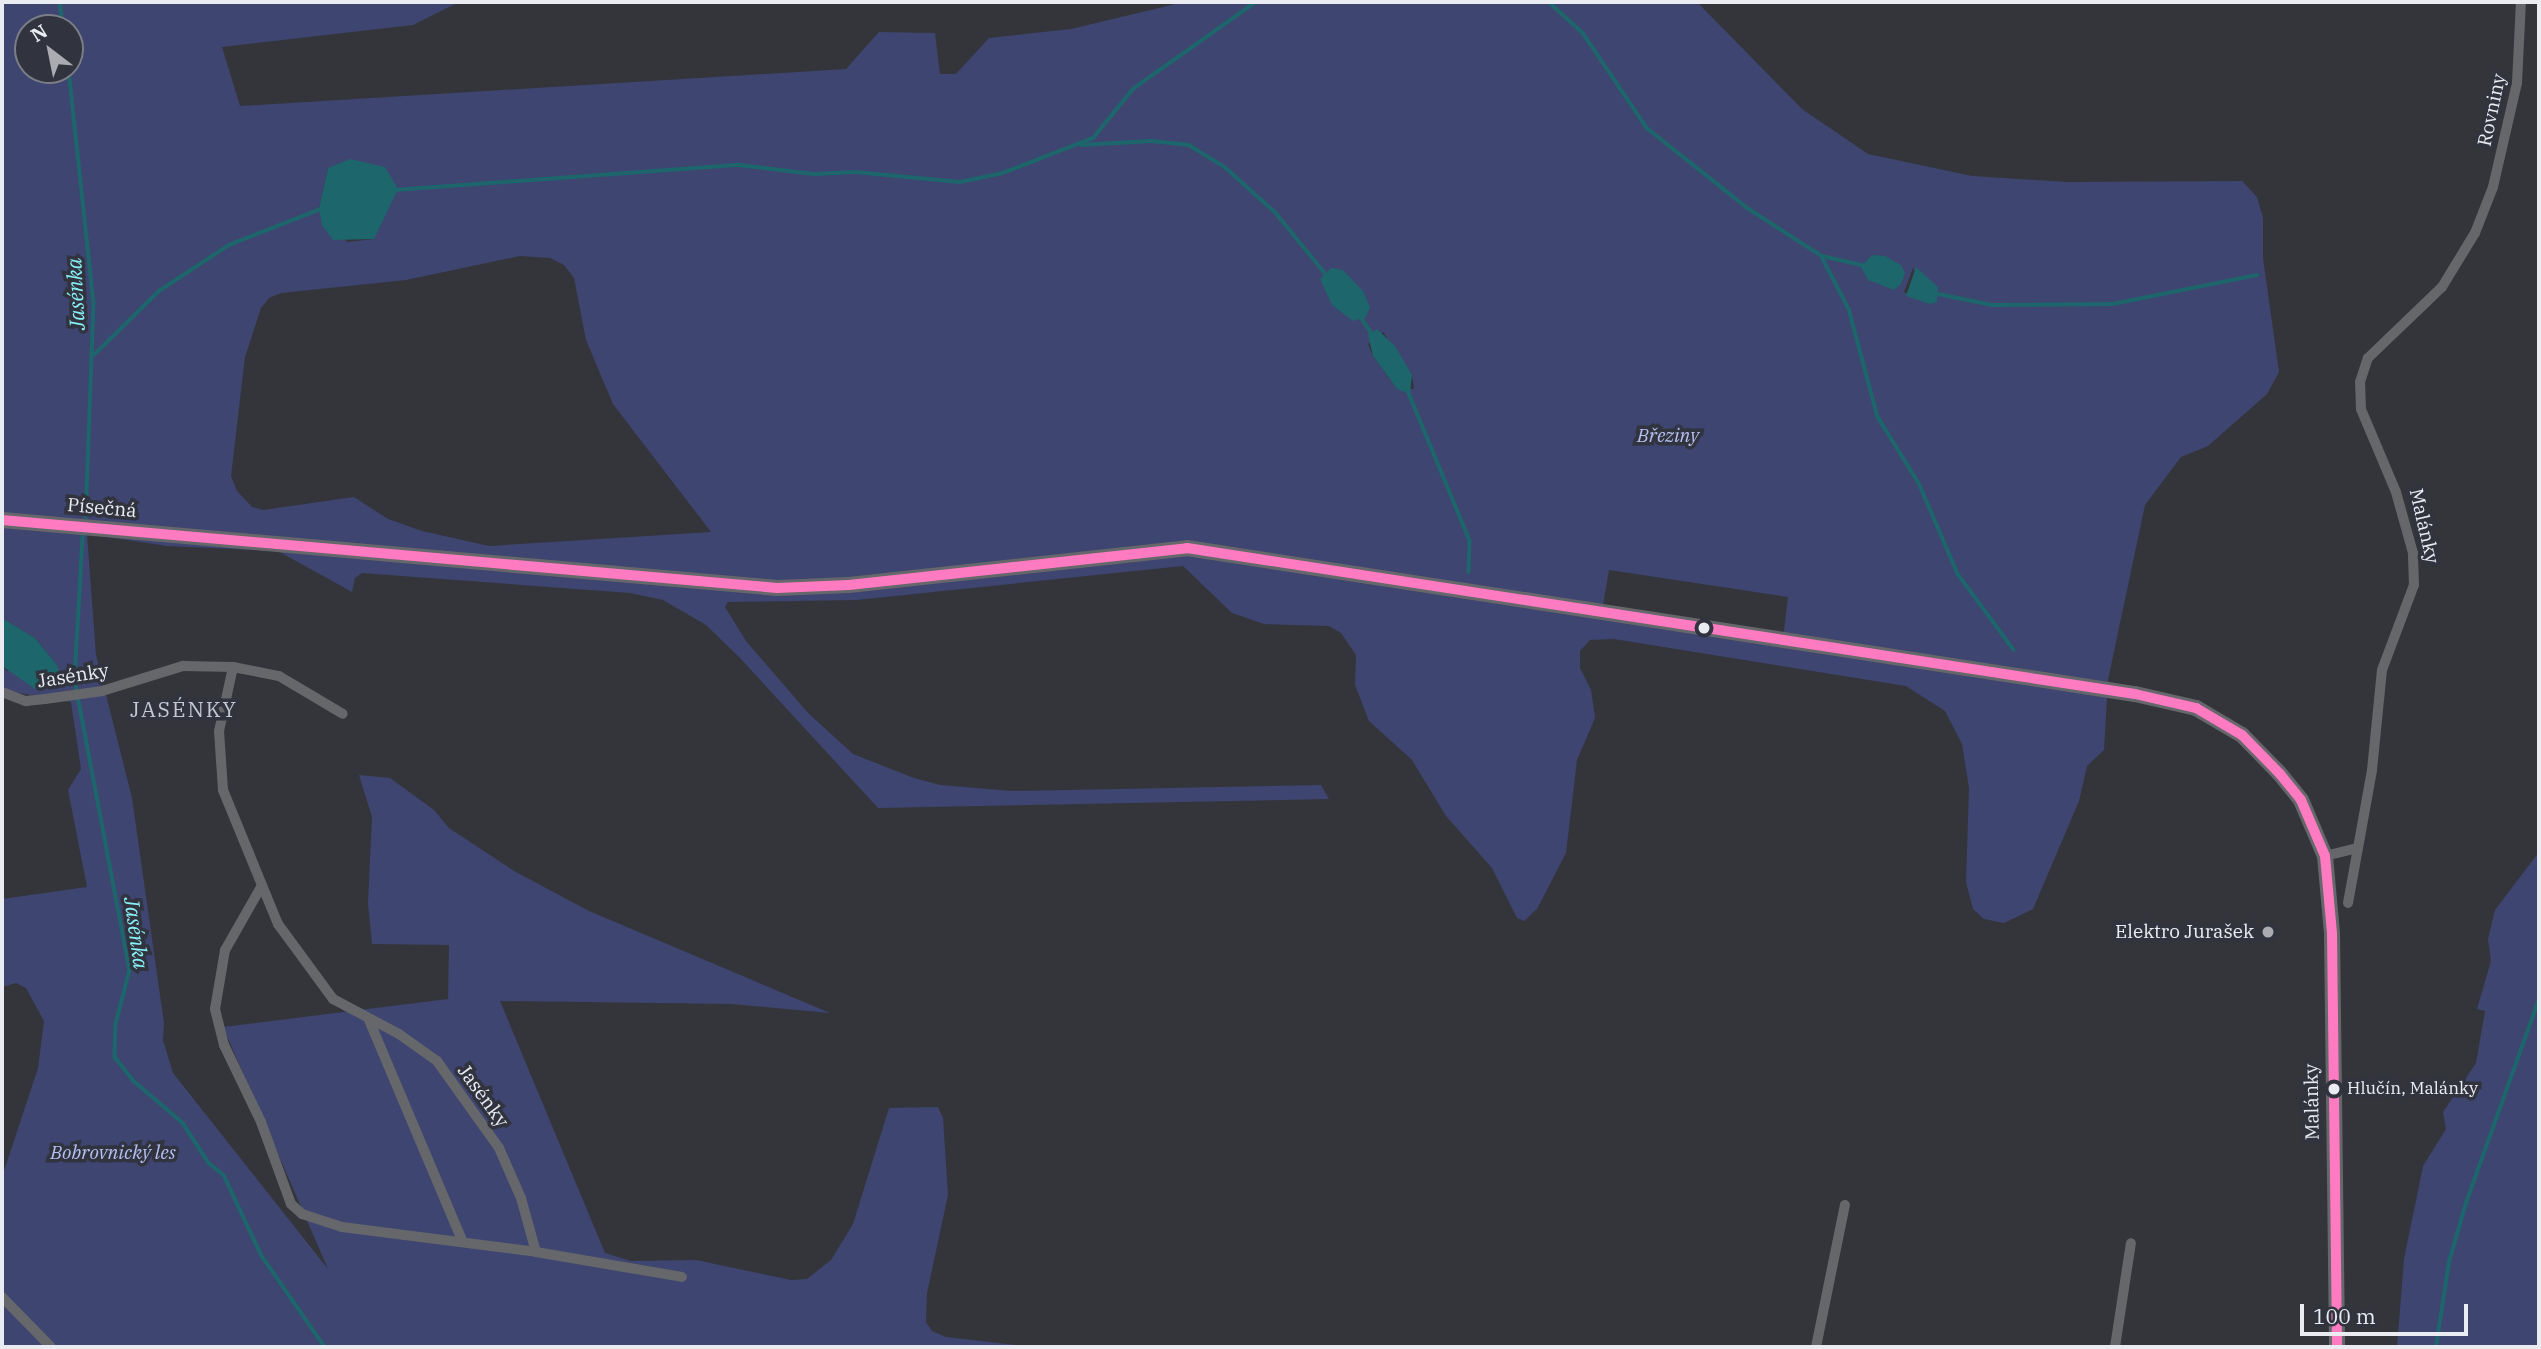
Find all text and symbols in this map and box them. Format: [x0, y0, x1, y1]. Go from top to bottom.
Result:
north arrow [14, 14, 84, 84]
text: N [26, 19, 52, 47]
street label: Rovniny [2473, 72, 2511, 148]
water label: Jasénka [61, 257, 89, 331]
park label: Březiny [1637, 425, 1699, 447]
street label: Malánky [2404, 486, 2444, 566]
street label: Písečná [66, 494, 138, 522]
unlabelled marker [1697, 621, 1711, 635]
street label: Jasénky [36, 659, 110, 693]
district label: JASÉNKY [131, 696, 237, 722]
water label: Jasénka [120, 896, 154, 970]
place label: Elektro Jurašek [2115, 921, 2254, 943]
marker: Elektro Jurašek [2260, 924, 2276, 940]
street label: Jasénky [453, 1060, 513, 1132]
street label: Malánky [2300, 1064, 2324, 1140]
place label: Hlučín, Malánky [2347, 1079, 2478, 1099]
marker: Hlučín, Malánky [2327, 1082, 2341, 1096]
park label: Bobrovnický les [50, 1142, 176, 1164]
scale bar [2303, 1290, 2471, 1334]
text: 100 m [2313, 1302, 2376, 1330]

